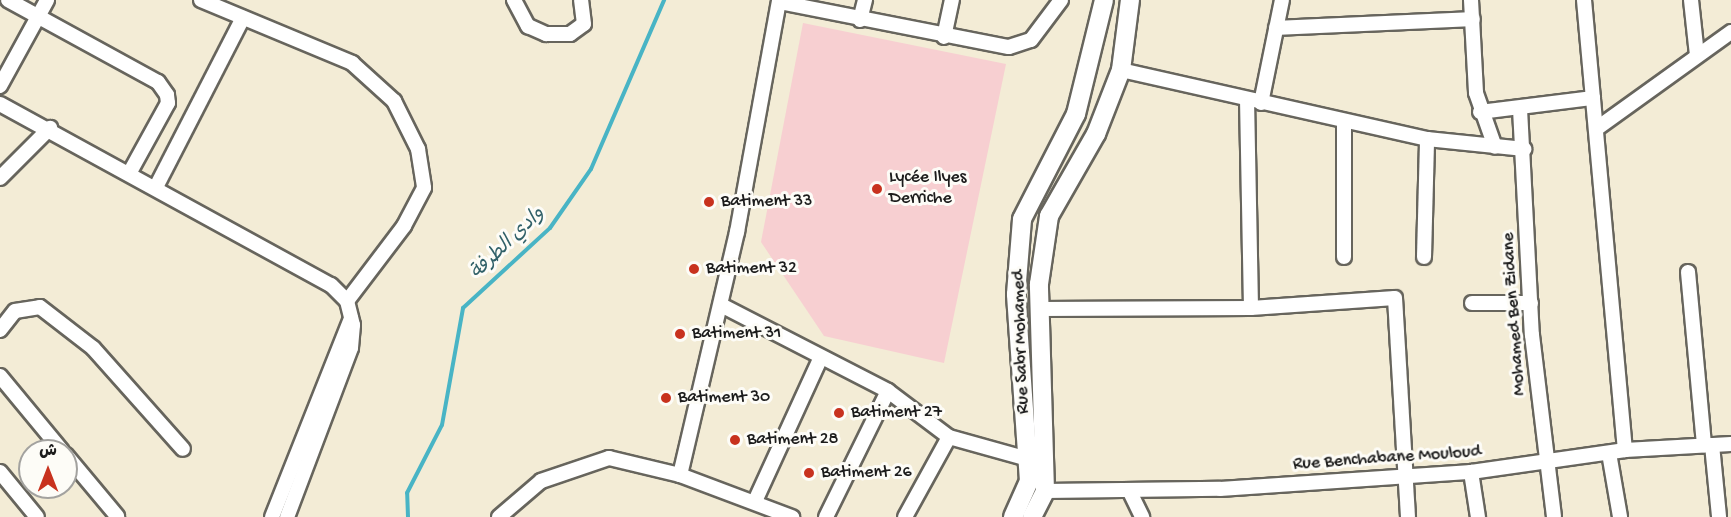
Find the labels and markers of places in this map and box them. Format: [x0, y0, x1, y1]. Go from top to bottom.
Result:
place label: Lycée Ilyes Derriche [889, 168, 966, 210]
marker: Lycée Ilyes Derriche [870, 182, 884, 196]
place label: Batiment 33 [721, 191, 812, 213]
marker: Batiment 33 [702, 195, 716, 209]
place label: Batiment 32 [706, 258, 797, 280]
marker: Batiment 32 [687, 262, 701, 276]
place label: Batiment 31 [692, 323, 781, 345]
marker: Batiment 31 [673, 327, 687, 341]
place label: Batiment 30 [678, 387, 770, 409]
marker: Batiment 30 [659, 391, 673, 405]
place label: Batiment 27 [851, 402, 942, 424]
marker: Batiment 27 [832, 406, 846, 420]
place label: Batiment 28 [747, 429, 838, 451]
marker: Batiment 28 [728, 433, 742, 447]
place label: Batiment 26 [821, 462, 912, 484]
marker: Batiment 26 [802, 466, 816, 480]

